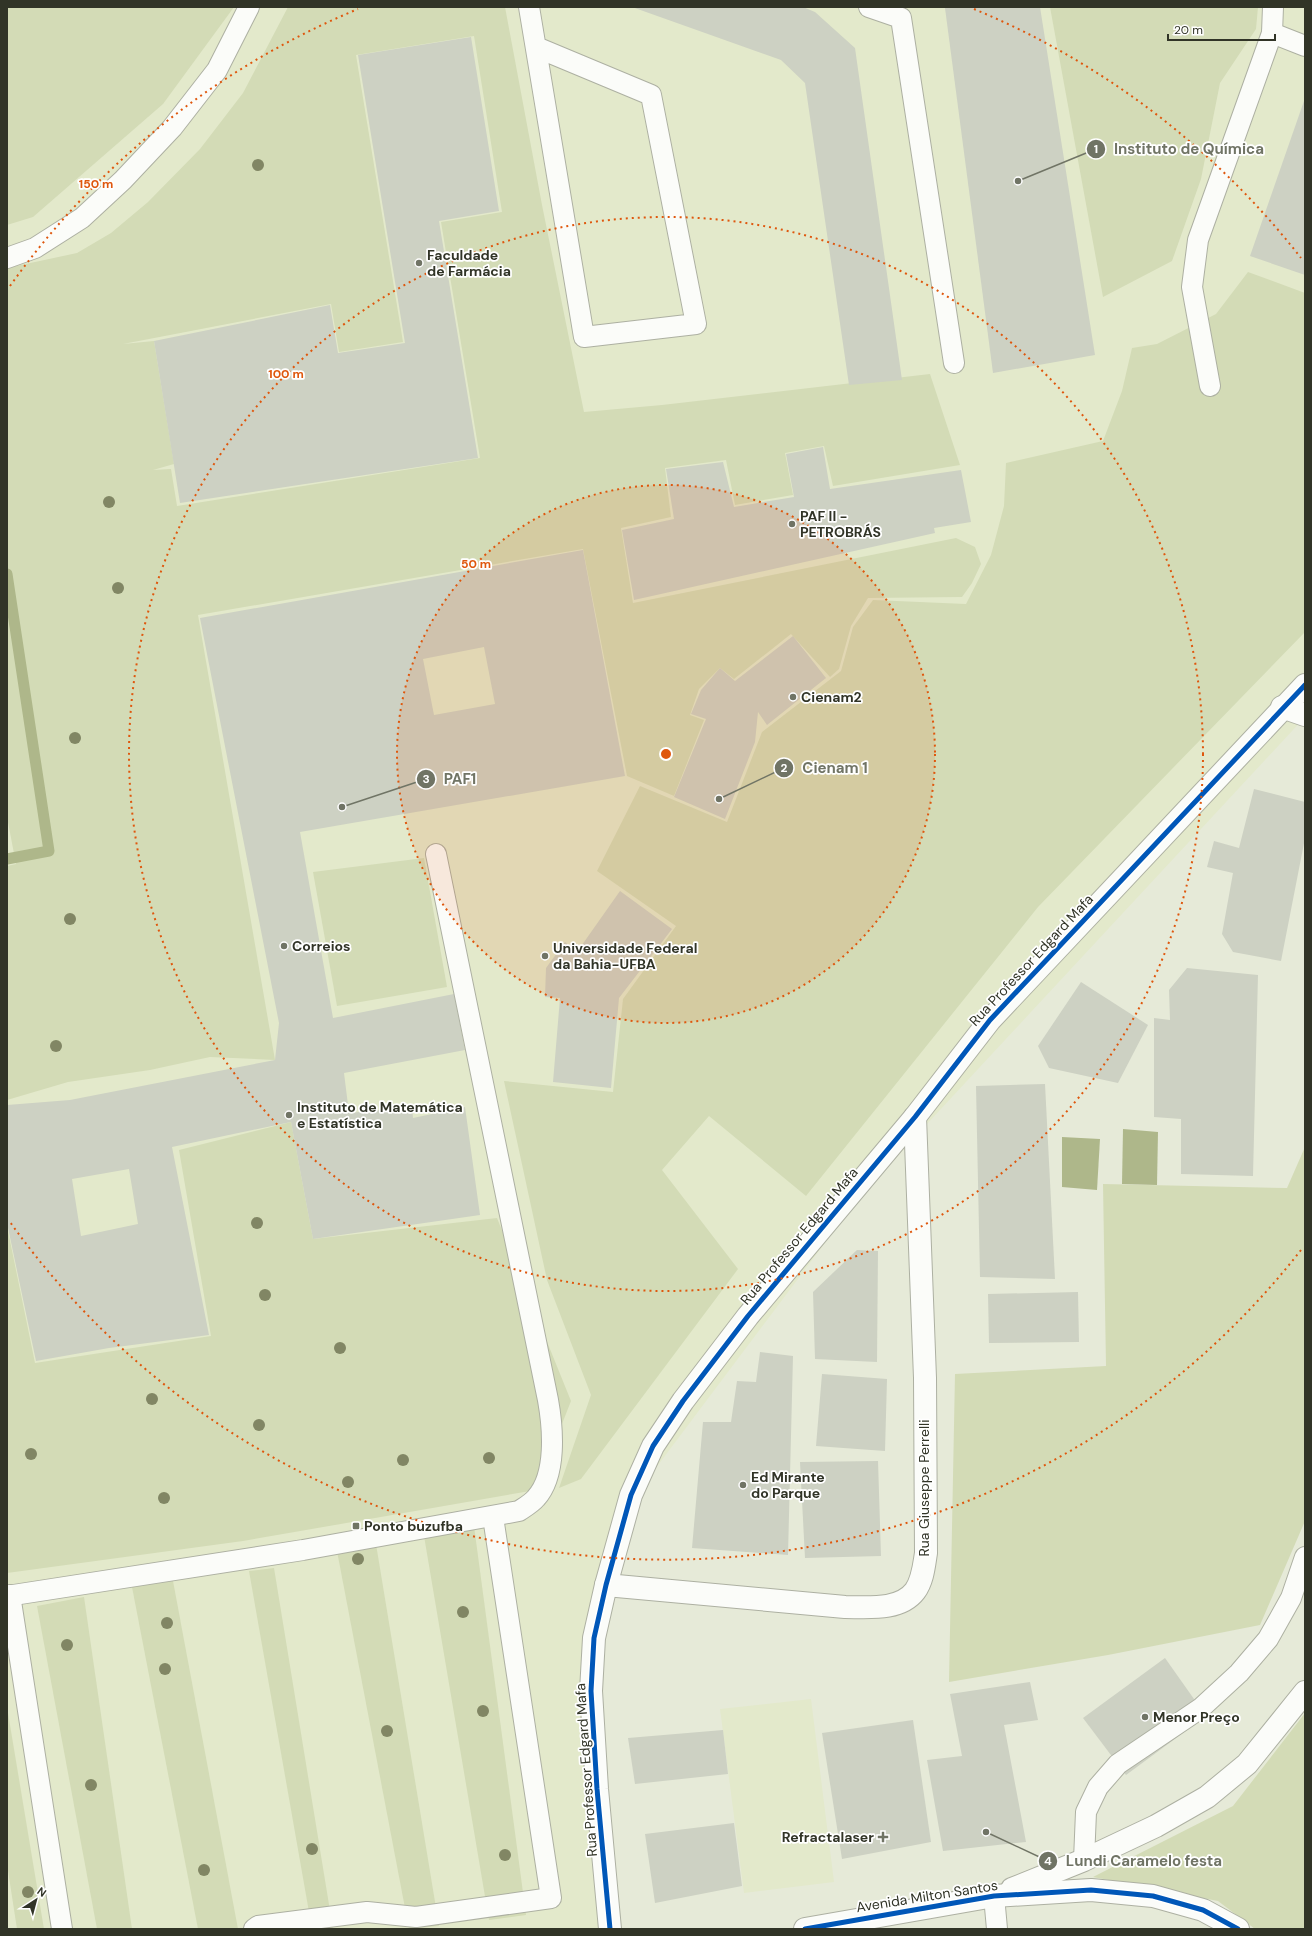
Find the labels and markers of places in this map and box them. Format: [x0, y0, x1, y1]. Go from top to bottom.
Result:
callout: Instituto de Química [1086, 136, 1272, 163]
place label: Faculdade de Farmácia [427, 246, 511, 280]
marker: Faculdade de Farmácia [414, 258, 424, 268]
place label: PAF II - PETROBRÁS [800, 507, 881, 541]
marker: PAF II - PETROBRÁS [787, 519, 797, 529]
place label: Cienam2 [801, 688, 862, 706]
marker: Cienam2 [788, 692, 798, 702]
centre of rings [659, 747, 673, 761]
callout: Cienam 1 [774, 754, 876, 781]
callout: PAF1 [416, 765, 484, 792]
place label: Correios [292, 937, 350, 955]
place label: Universidade Federal da Bahia-UFBA [553, 939, 697, 973]
marker: Correios [279, 941, 289, 951]
marker: Universidade Federal da Bahia-UFBA [540, 951, 550, 961]
place label: Instituto de Matemática e Estatística [297, 1098, 463, 1132]
marker: Instituto de Matemática e Estatística [284, 1110, 294, 1120]
place label: Ed Mirante do Parque [751, 1468, 825, 1502]
marker: Ed Mirante do Parque [738, 1480, 748, 1490]
place label: Ponto buzufba [364, 1517, 463, 1535]
marker: Ponto buzufba [351, 1521, 361, 1531]
place label: Menor Preço [1153, 1708, 1240, 1726]
marker: Menor Preço [1140, 1712, 1150, 1722]
place label: Refractalaser [782, 1828, 874, 1846]
marker: Refractalaser [877, 1831, 889, 1843]
callout: Lundi Caramelo festa [1038, 1847, 1230, 1874]

